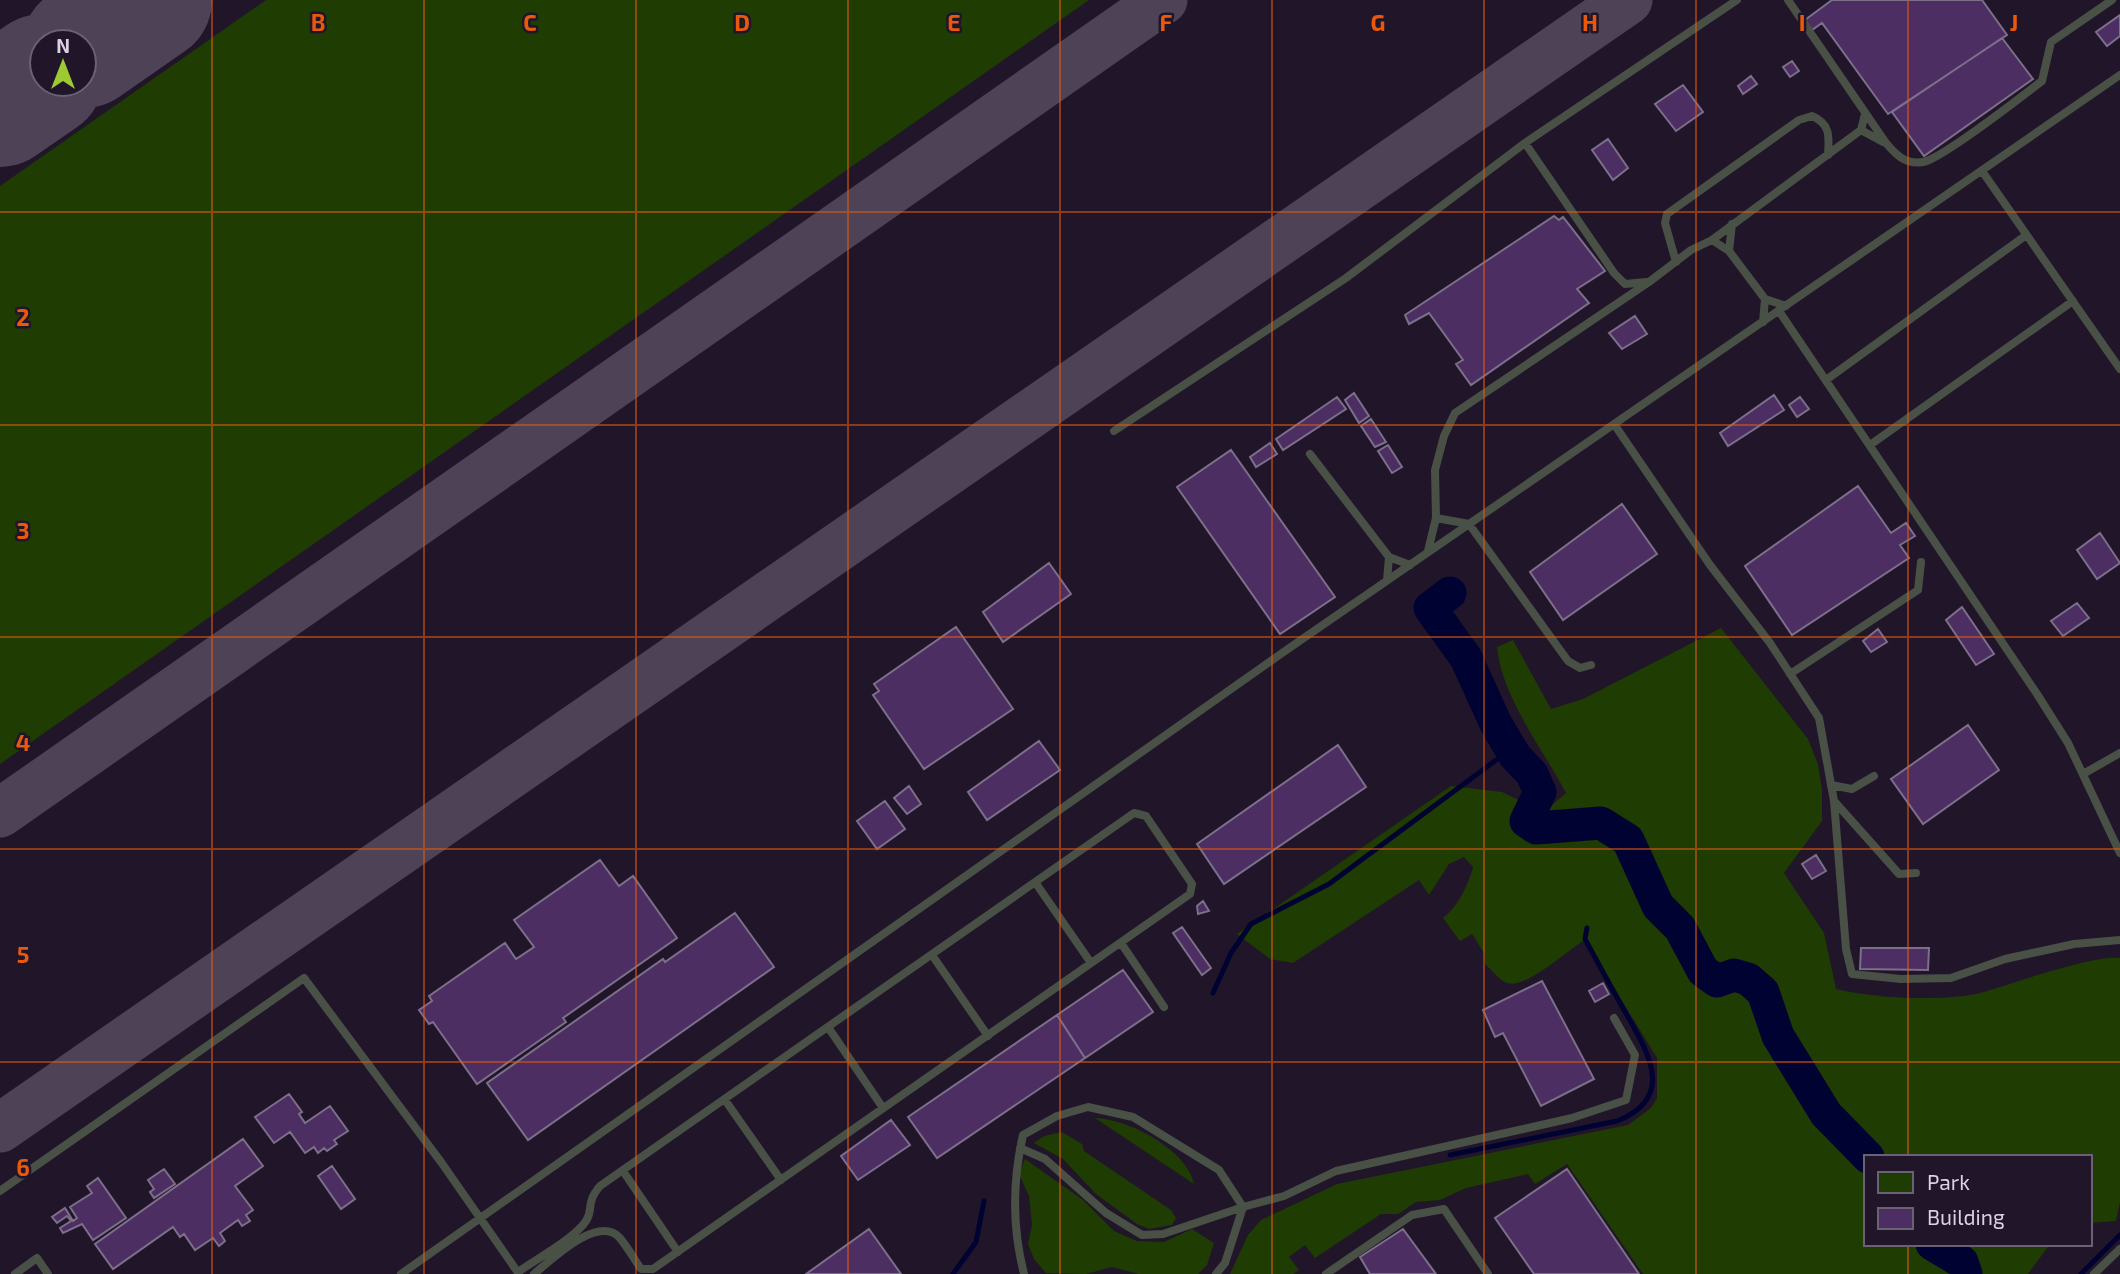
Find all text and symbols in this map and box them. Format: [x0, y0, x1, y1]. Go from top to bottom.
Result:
text: B [311, 8, 325, 36]
text: C [523, 8, 537, 36]
text: D [734, 8, 750, 36]
text: E [947, 8, 961, 36]
text: F [1160, 8, 1173, 36]
text: G [1371, 8, 1385, 36]
text: H [1582, 8, 1598, 36]
text: I [1799, 8, 1805, 36]
text: J [2010, 8, 2018, 36]
north arrow [28, 28, 98, 98]
text: N [56, 34, 70, 57]
text: 2 [16, 303, 30, 331]
text: 3 [16, 516, 30, 544]
text: 4 [16, 728, 30, 756]
text: 5 [17, 940, 29, 968]
text: 6 [16, 1153, 30, 1181]
legend [1864, 1155, 2092, 1246]
text: Park [1927, 1169, 1970, 1194]
text: Building [1927, 1204, 2005, 1229]

